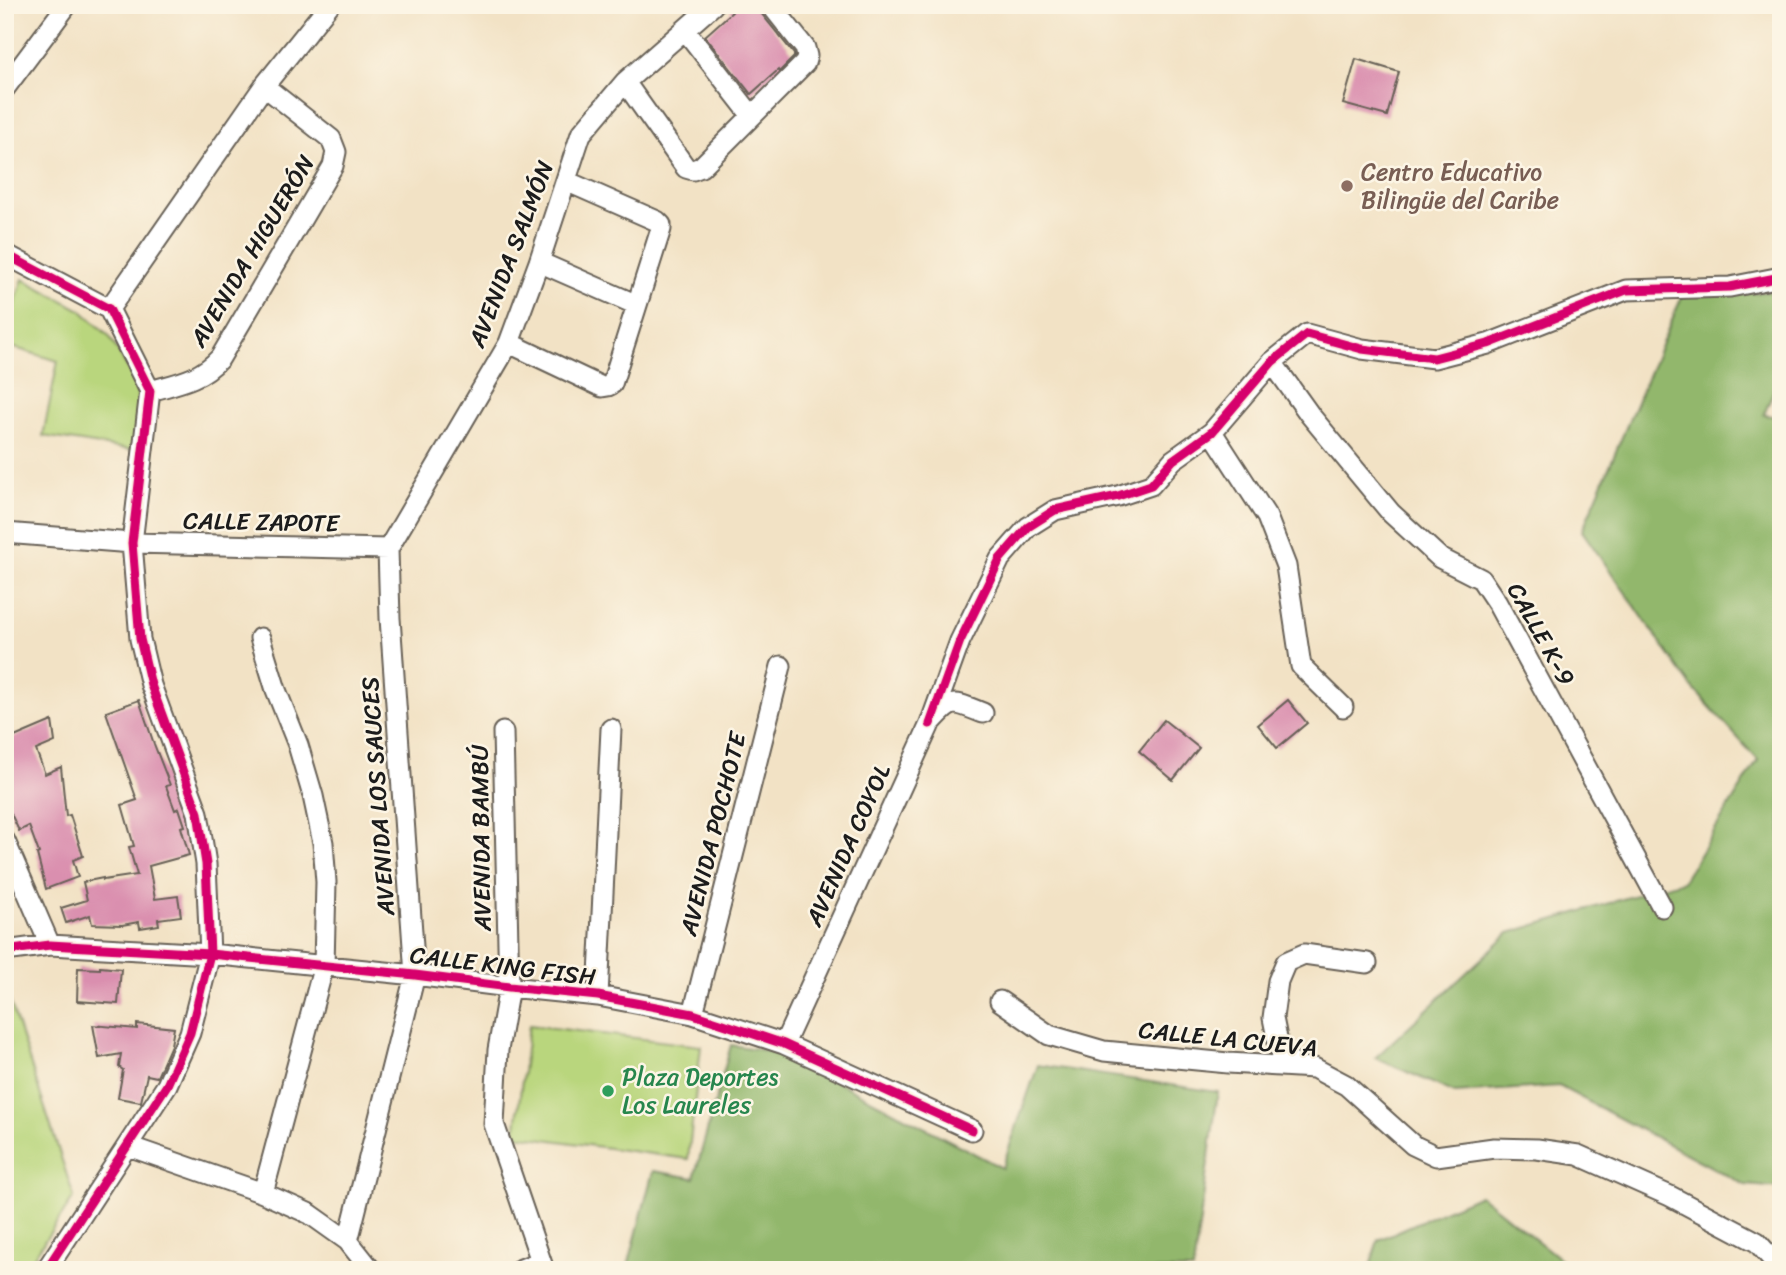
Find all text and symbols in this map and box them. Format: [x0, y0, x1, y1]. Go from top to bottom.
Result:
street label: AVENIDA HIGUERÓN [177, 146, 326, 356]
place label: Centro Educativo Bilingüe del Caribe [1361, 151, 1559, 221]
street label: AVENIDA SALMÓN [456, 154, 566, 355]
marker: Centro Educativo Bilingüe del Caribe [1339, 178, 1355, 194]
street label: CALLE ZAPOTE [183, 500, 341, 544]
street label: CALLE K-9 [1495, 574, 1587, 694]
street label: AVENIDA LOS SAUCES [349, 675, 407, 918]
street label: AVENIDA POCHOTE [667, 726, 759, 941]
street label: AVENIDA BAMBÚ [458, 743, 504, 933]
street label: AVENIDA COYOL [793, 757, 903, 934]
street label: CALLE KING FISH [408, 934, 598, 998]
street label: CALLE LA CUEVA [1137, 1009, 1319, 1069]
place label: Plaza Deportes Los Laureles [622, 1056, 779, 1126]
marker: Plaza Deportes Los Laureles [600, 1083, 616, 1099]

